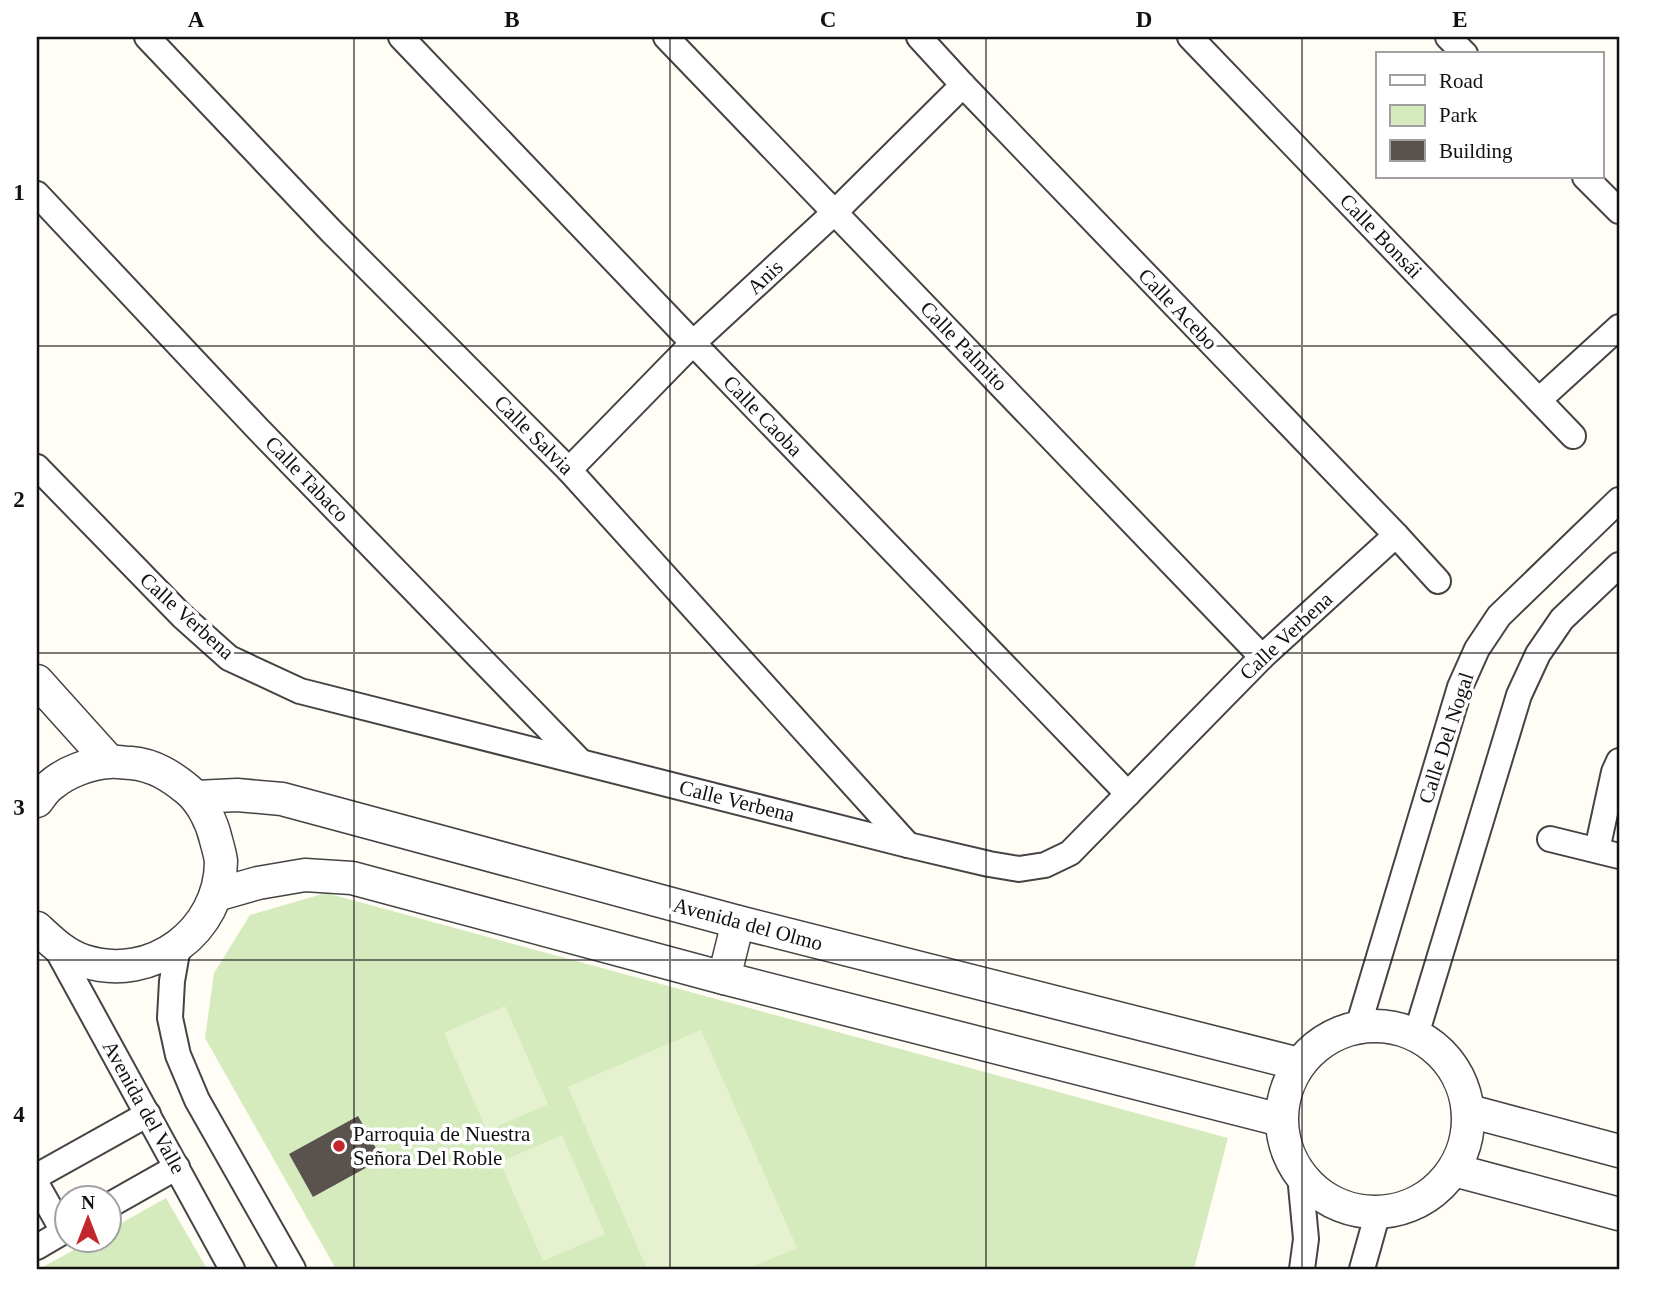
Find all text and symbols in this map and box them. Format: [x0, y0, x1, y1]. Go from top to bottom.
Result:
text: A [188, 7, 205, 32]
text: B [504, 7, 520, 32]
text: C [820, 7, 836, 32]
text: D [1136, 7, 1152, 32]
text: E [1452, 7, 1468, 32]
legend [1376, 52, 1604, 178]
text: Road [1439, 69, 1484, 93]
text: Park [1439, 103, 1478, 127]
text: Building [1439, 139, 1513, 163]
text: 1 [13, 180, 25, 205]
street label: Calle Bonsái [1335, 189, 1427, 283]
street label: Anis [742, 255, 788, 299]
street label: Calle Acebo [1134, 264, 1222, 354]
street label: Calle Palmito [915, 296, 1013, 396]
street label: Calle Caoba [719, 371, 808, 462]
street label: Calle Salvia [489, 390, 579, 480]
street label: Calle Tabaco [260, 431, 354, 527]
text: 2 [13, 487, 25, 512]
street label: Calle Verbena [135, 568, 239, 665]
street label: Calle Verbena [1235, 587, 1338, 685]
street label: Calle Del Nogal [1414, 669, 1479, 807]
street label: Calle Verbena [677, 775, 798, 827]
text: 3 [13, 795, 25, 820]
street label: Avenida del Olmo [671, 893, 825, 955]
street label: Avenida del Valle [98, 1036, 190, 1178]
text: 4 [13, 1102, 25, 1127]
place label: Parroquia de Nuestra Señora Del Roble [353, 1122, 531, 1170]
marker: Parroquia de Nuestra Señora Del Roble [331, 1138, 347, 1154]
north arrow [52, 1184, 122, 1254]
text: N [81, 1192, 95, 1213]

